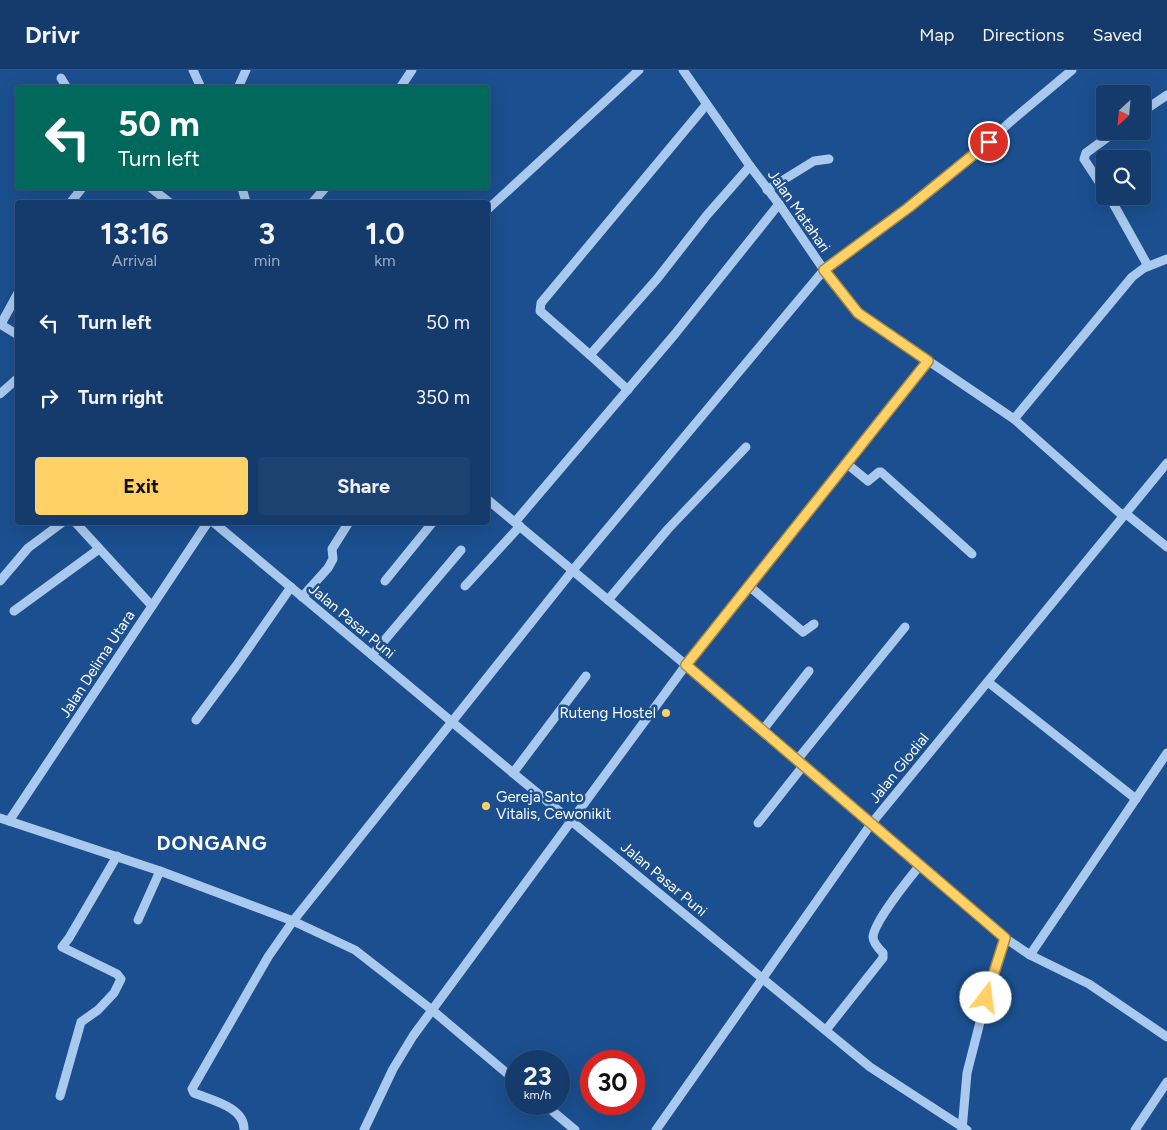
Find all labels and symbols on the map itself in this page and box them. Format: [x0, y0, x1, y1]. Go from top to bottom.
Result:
north arrow [1096, 85, 1151, 140]
pin [968, 121, 1010, 163]
street label: Jalan Matahari [764, 166, 834, 256]
street label: Jalan Pasar Puni [305, 580, 399, 662]
street label: Jalan Delima Utara [56, 607, 138, 721]
place label: Ruteng Hostel [559, 704, 656, 722]
marker: Ruteng Hostel [660, 707, 672, 719]
street label: Jalan Glodial [865, 729, 933, 807]
place label: Gereja Santo Vitalis, Cewonikit [496, 788, 612, 823]
marker: Gereja Santo Vitalis, Cewonikit [480, 800, 492, 812]
district label: DONGANG [156, 831, 268, 855]
street label: Jalan Pasar Puni [617, 838, 711, 920]
position arrow [959, 971, 1011, 1023]
speed limit sign: 30 [580, 1050, 645, 1115]

